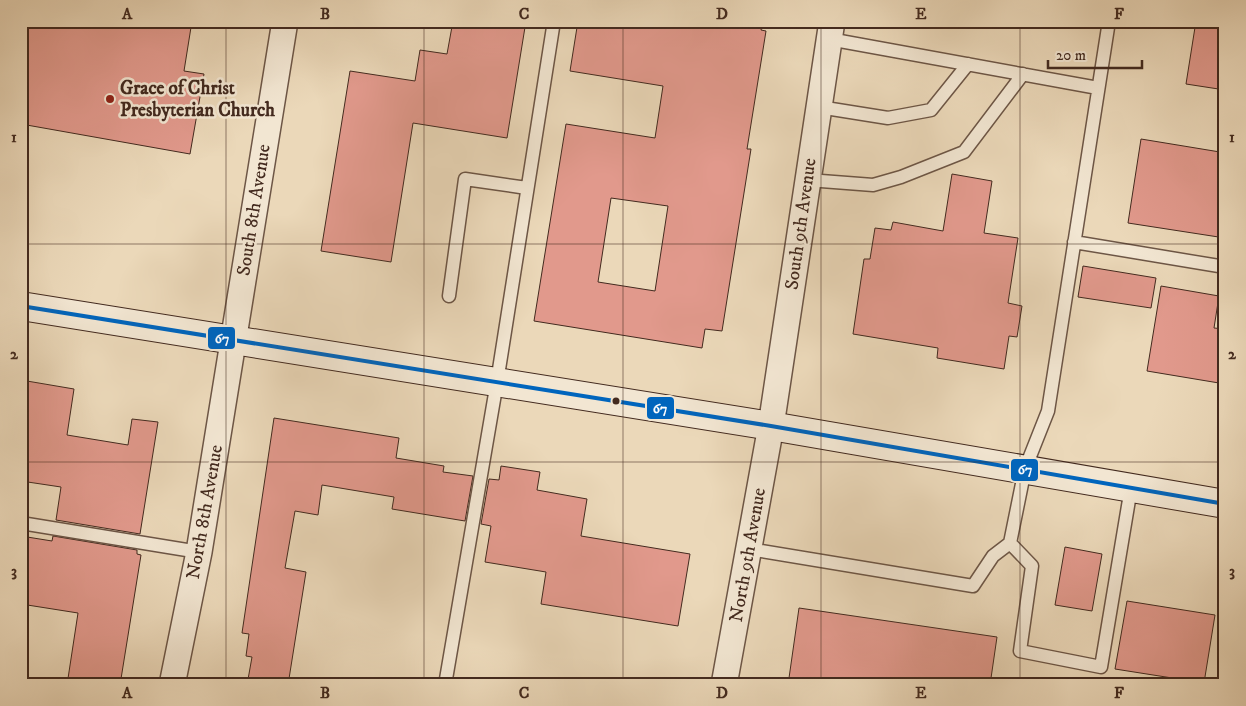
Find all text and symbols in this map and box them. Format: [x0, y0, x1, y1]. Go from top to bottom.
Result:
text: A [121, 4, 133, 24]
text: B [320, 4, 330, 24]
text: C [519, 4, 529, 24]
text: D [716, 4, 728, 24]
text: E [915, 4, 927, 24]
text: F [1114, 4, 1124, 24]
scale bar [1048, 38, 1142, 70]
text: 20 m [1056, 46, 1086, 65]
place label: Grace of Christ Presbyterian Church [120, 77, 276, 122]
marker: Grace of Christ Presbyterian Church [104, 93, 116, 105]
text: 1 [11, 127, 17, 147]
text: 1 [1229, 127, 1235, 147]
street label: South 8th Avenue [232, 142, 276, 277]
street label: South 9th Avenue [780, 156, 822, 291]
line badge: 67 [207, 326, 236, 350]
text: 67 [215, 330, 229, 348]
text: 2 [10, 344, 19, 364]
text: 2 [1228, 344, 1237, 364]
unlabelled marker [611, 396, 621, 406]
line badge: 67 [646, 396, 675, 420]
text: 67 [653, 400, 667, 418]
street label: North 8th Avenue [182, 443, 228, 581]
line badge: 67 [1010, 458, 1039, 482]
text: 67 [1018, 461, 1032, 479]
street label: North 9th Avenue [725, 486, 771, 624]
text: 3 [11, 561, 17, 581]
text: 3 [1229, 561, 1235, 581]
text: A [121, 683, 133, 703]
text: B [320, 683, 330, 703]
text: C [519, 683, 529, 703]
text: D [716, 683, 728, 703]
text: E [915, 683, 927, 703]
text: F [1114, 683, 1124, 703]

